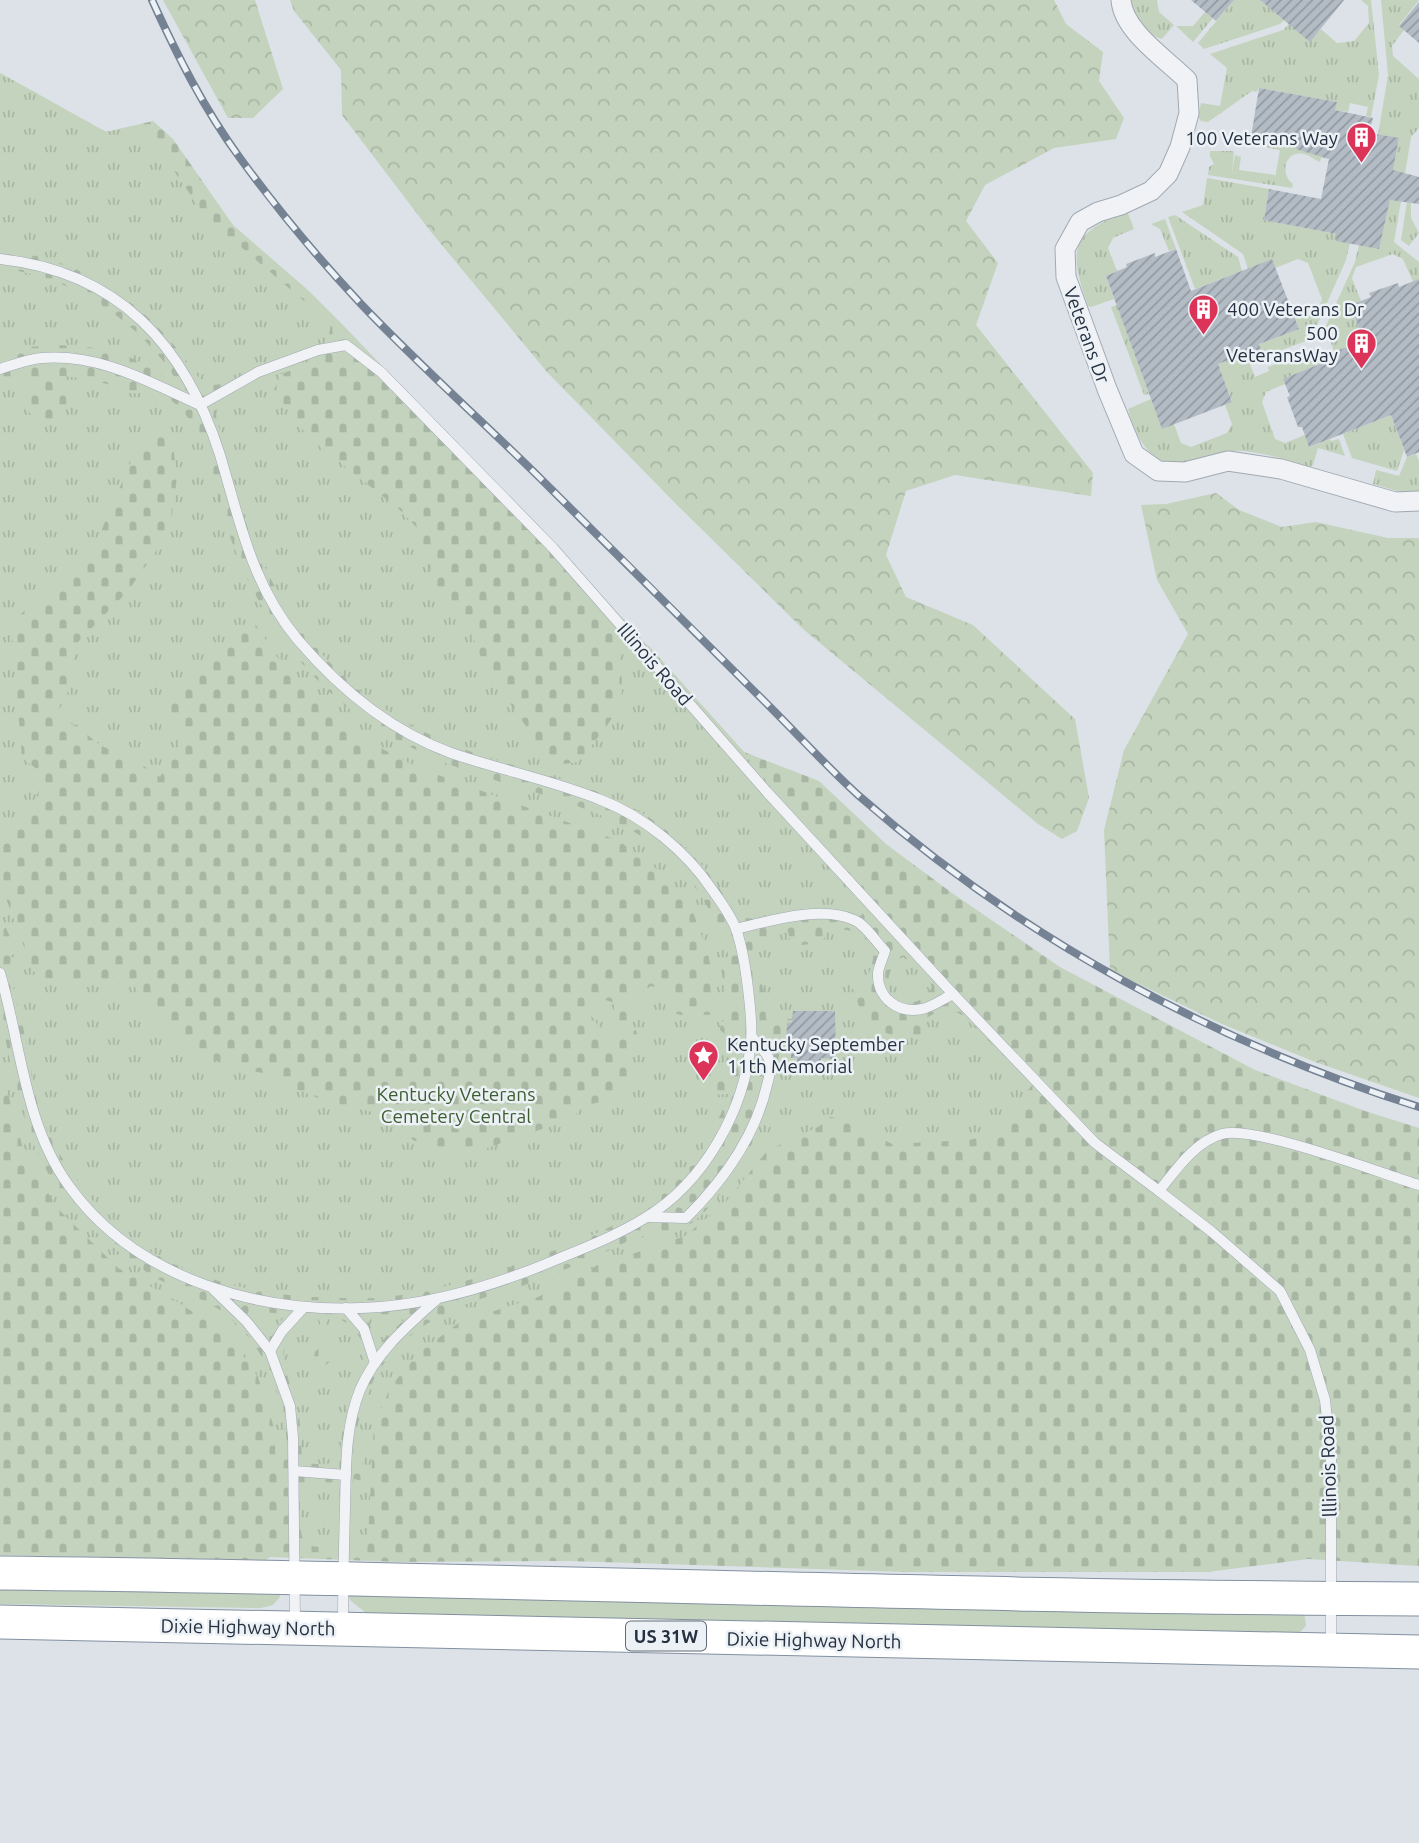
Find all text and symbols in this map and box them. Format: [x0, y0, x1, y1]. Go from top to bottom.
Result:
building icon: 100 Veterans Way [1344, 121, 1378, 165]
place label: 100 Veterans Way [1185, 127, 1338, 149]
street label: Veterans Dr [1059, 284, 1115, 386]
building icon: 400 Veterans Dr [1187, 292, 1221, 336]
place label: 400 Veterans Dr [1227, 298, 1364, 320]
place label: 500 VeteransWay [1226, 322, 1338, 366]
building icon: 500 VeteransWay [1344, 327, 1378, 371]
street label: Illinois Road [613, 618, 697, 710]
place label: Kentucky September 11th Memorial [727, 1033, 905, 1077]
place icon: Kentucky September 11th Memorial [687, 1038, 721, 1082]
park label: Kentucky Veterans Cemetery Central [377, 1083, 535, 1127]
street label: lllinois Road [1315, 1414, 1341, 1518]
street label: Dixie Highway North [160, 1614, 336, 1640]
road number: US 31W [626, 1622, 706, 1651]
street label: Dixie Highway North [726, 1627, 902, 1653]

